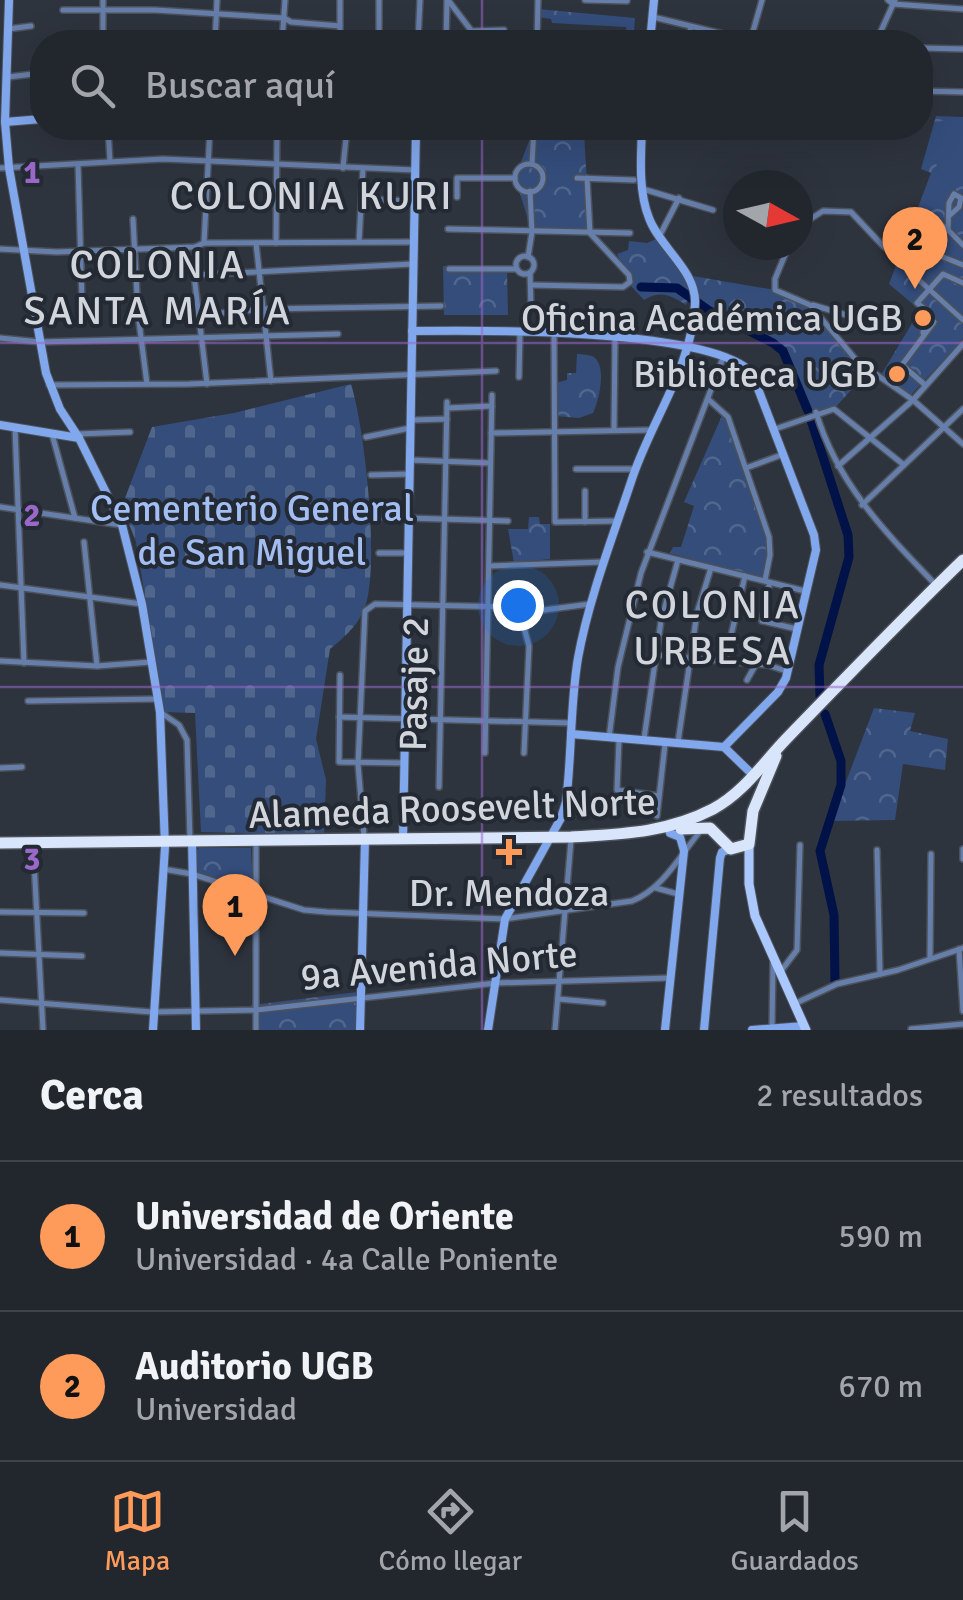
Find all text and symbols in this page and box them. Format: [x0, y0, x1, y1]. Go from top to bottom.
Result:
search box [30, 30, 933, 140]
icon: search [65, 58, 120, 113]
text: Buscar aquí [145, 62, 335, 109]
text: 1 [23, 153, 41, 192]
north arrow [723, 170, 813, 260]
district label: COLONIA KURI [170, 171, 454, 221]
pin: 2 [882, 206, 948, 289]
district label: COLONIA SANTA MARÍA [24, 240, 292, 336]
place label: Oficina Académica UGB [521, 295, 903, 342]
marker: Oficina Académica UGB [912, 307, 934, 329]
place label: Biblioteca UGB [633, 351, 877, 398]
marker: Biblioteca UGB [886, 363, 908, 385]
park label: Cementerio General de San Miguel [90, 485, 414, 576]
text: 2 [23, 496, 41, 535]
your location [493, 580, 544, 631]
district label: COLONIA URBESA [624, 580, 802, 676]
street label: Pasaje 2 [390, 616, 439, 752]
street label: Alameda Roosevelt Norte [247, 778, 657, 839]
marker: Dr. Mendoza [496, 839, 522, 865]
text: 3 [23, 840, 41, 879]
place label: Dr. Mendoza [409, 870, 609, 917]
pin: 1 [202, 874, 268, 956]
street label: 9a Avenida Norte [299, 930, 579, 1001]
text: Cerca [40, 1070, 144, 1121]
text: 2 resultados [756, 1076, 923, 1115]
text: Universidad de Oriente [135, 1193, 514, 1240]
text: 1 [64, 1217, 81, 1256]
text: 590 m [839, 1217, 923, 1256]
text: Universidad · 4a Calle Poniente [135, 1240, 558, 1279]
text: Auditorio UGB [135, 1343, 374, 1390]
text: 2 [64, 1367, 81, 1406]
text: 670 m [839, 1367, 923, 1406]
text: Universidad [135, 1390, 297, 1429]
tab: Mapa [104, 1484, 170, 1578]
tab: Cómo llegar [379, 1484, 522, 1578]
tab: Guardados [731, 1484, 859, 1578]

